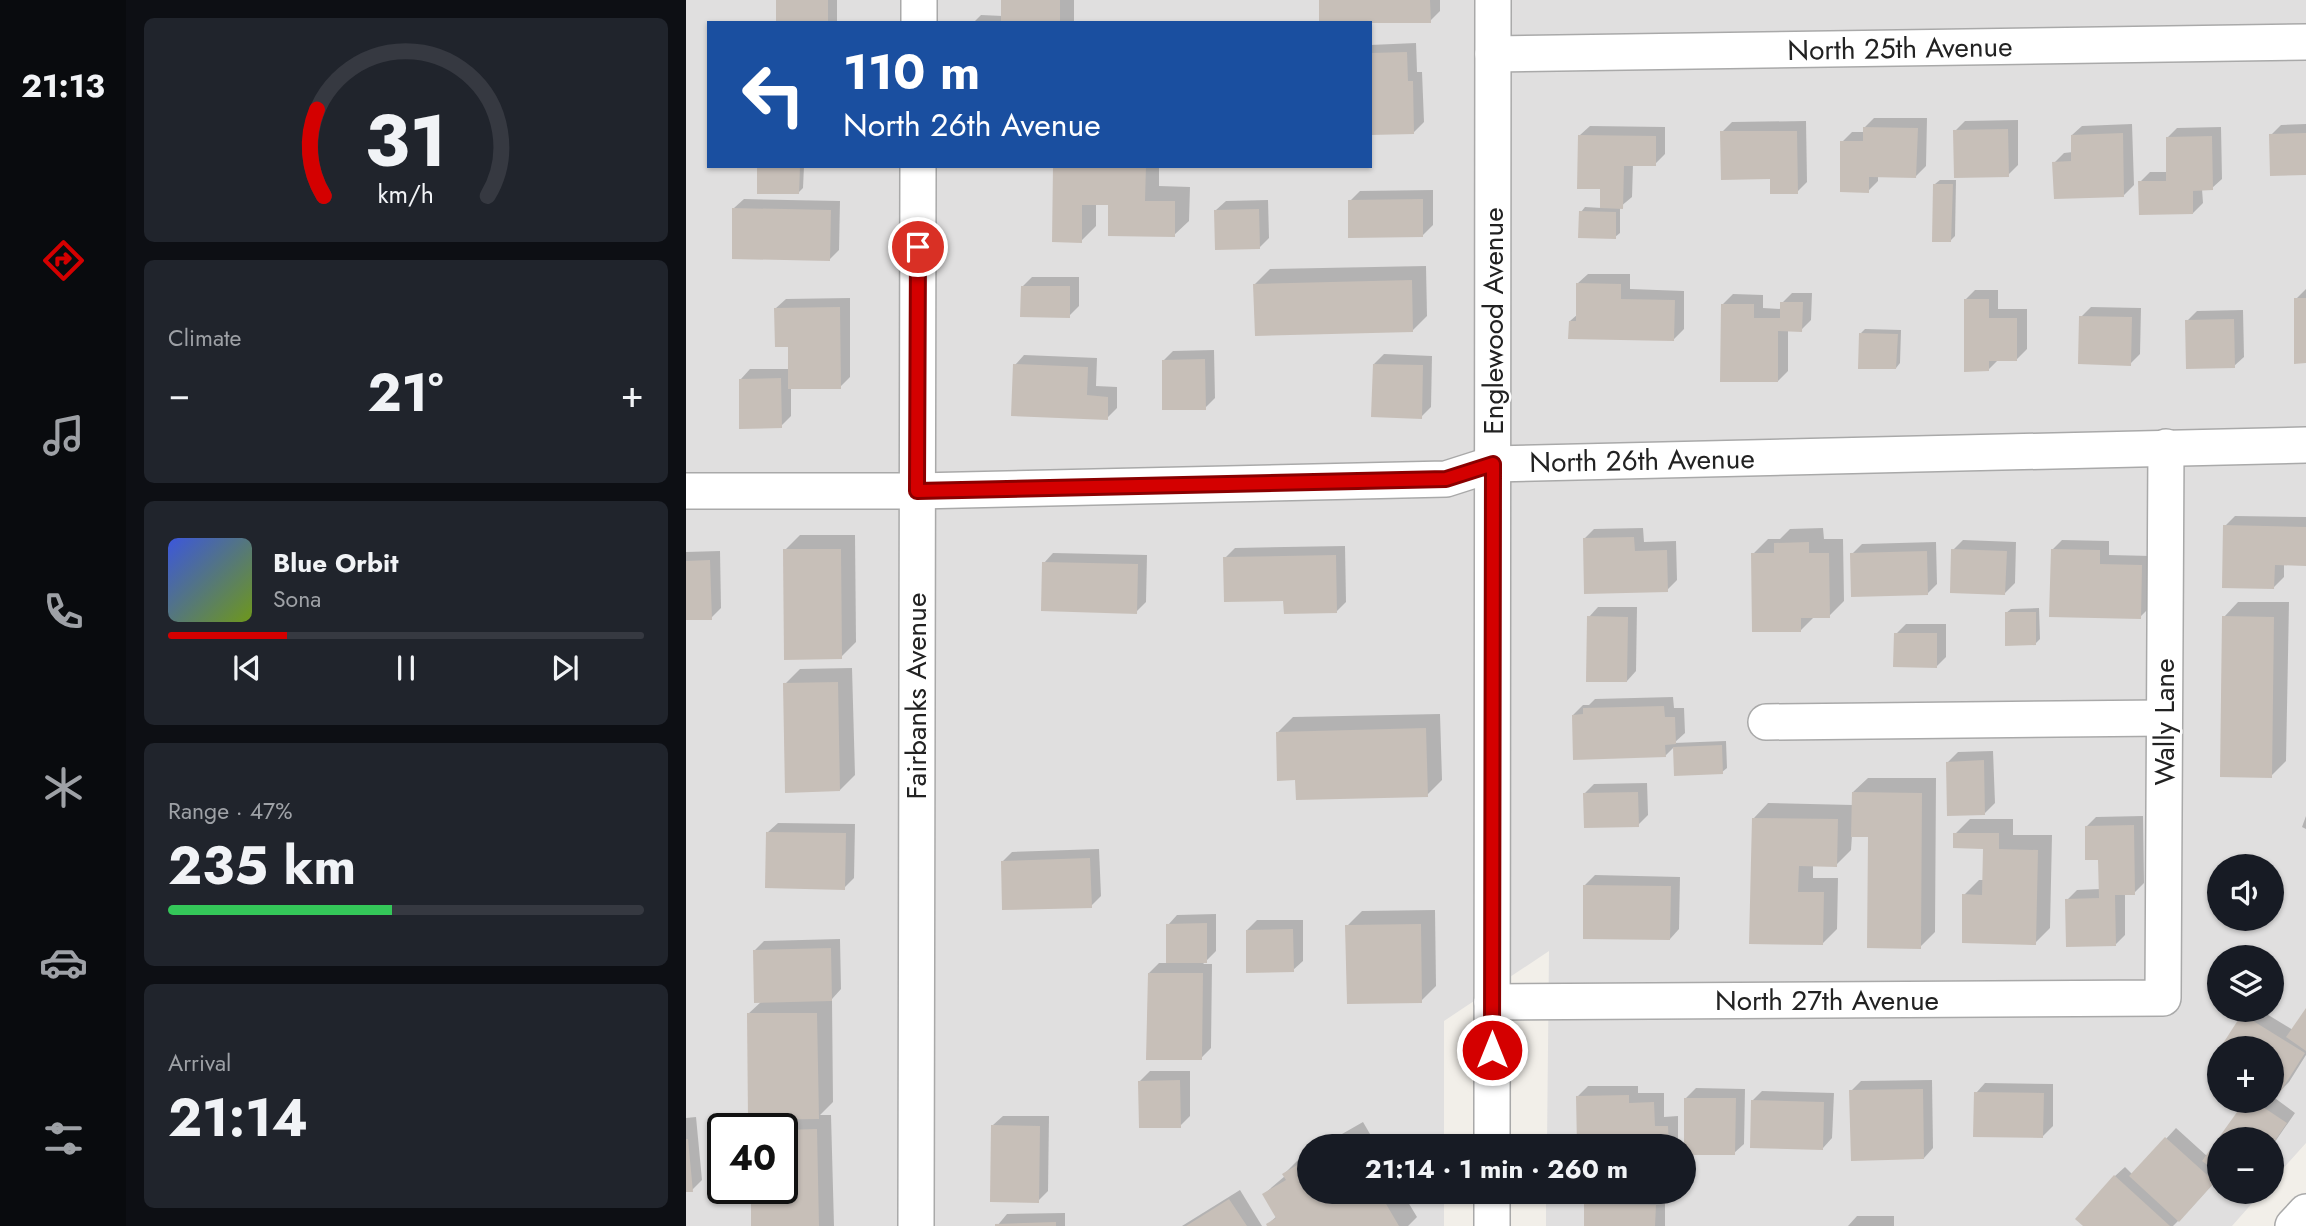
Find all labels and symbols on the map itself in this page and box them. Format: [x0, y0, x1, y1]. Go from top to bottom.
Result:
street label: North 25th Avenue [1787, 26, 2013, 71]
street label: Englewood Avenue [1473, 207, 1514, 435]
pin [888, 217, 948, 277]
street label: North 26th Avenue [1529, 438, 1755, 483]
street label: Fairbanks Avenue [896, 593, 937, 799]
street label: Wally Lane [2144, 658, 2185, 786]
street label: North 27th Avenue [1715, 980, 1939, 1021]
position arrow [1455, 1013, 1529, 1087]
speed limit sign: 40 [707, 1113, 798, 1204]

